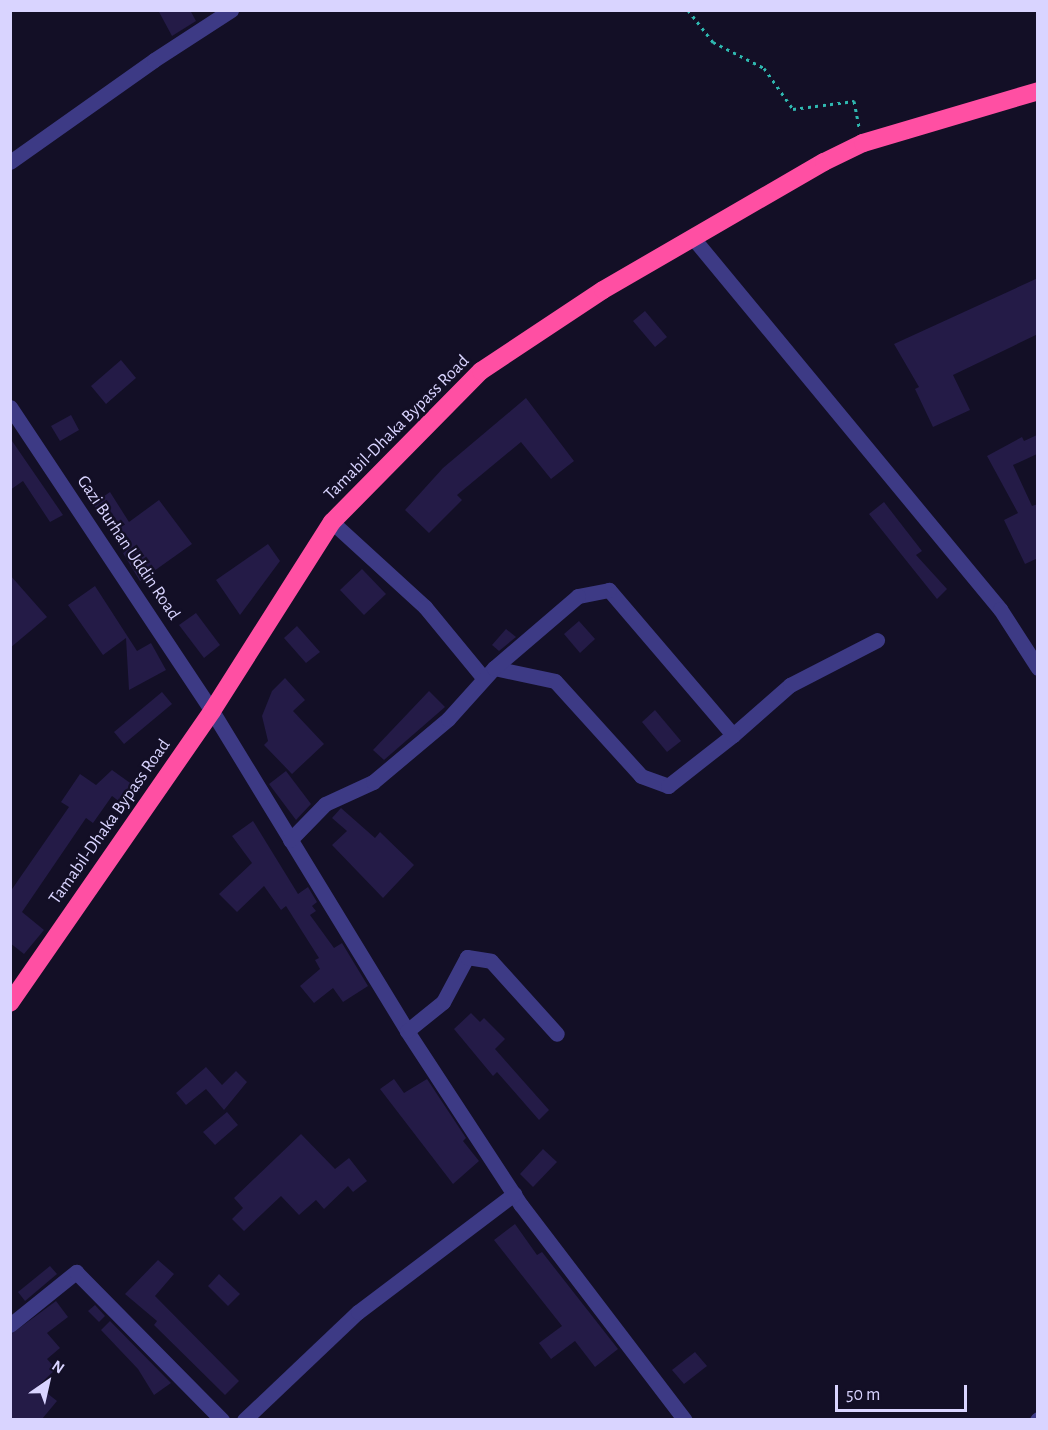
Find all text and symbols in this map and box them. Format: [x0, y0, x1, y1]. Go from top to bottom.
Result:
street label: Tamabil-Dhaka Bypass Road [320, 351, 474, 505]
street label: Gazi Burhan Uddin Road [72, 472, 184, 624]
street label: Tamabil-Dhaka Bypass Road [45, 735, 175, 909]
north arrow [18, 1352, 78, 1412]
text: N [49, 1357, 67, 1377]
scale bar [838, 1373, 970, 1411]
text: 50 m [846, 1386, 880, 1404]

